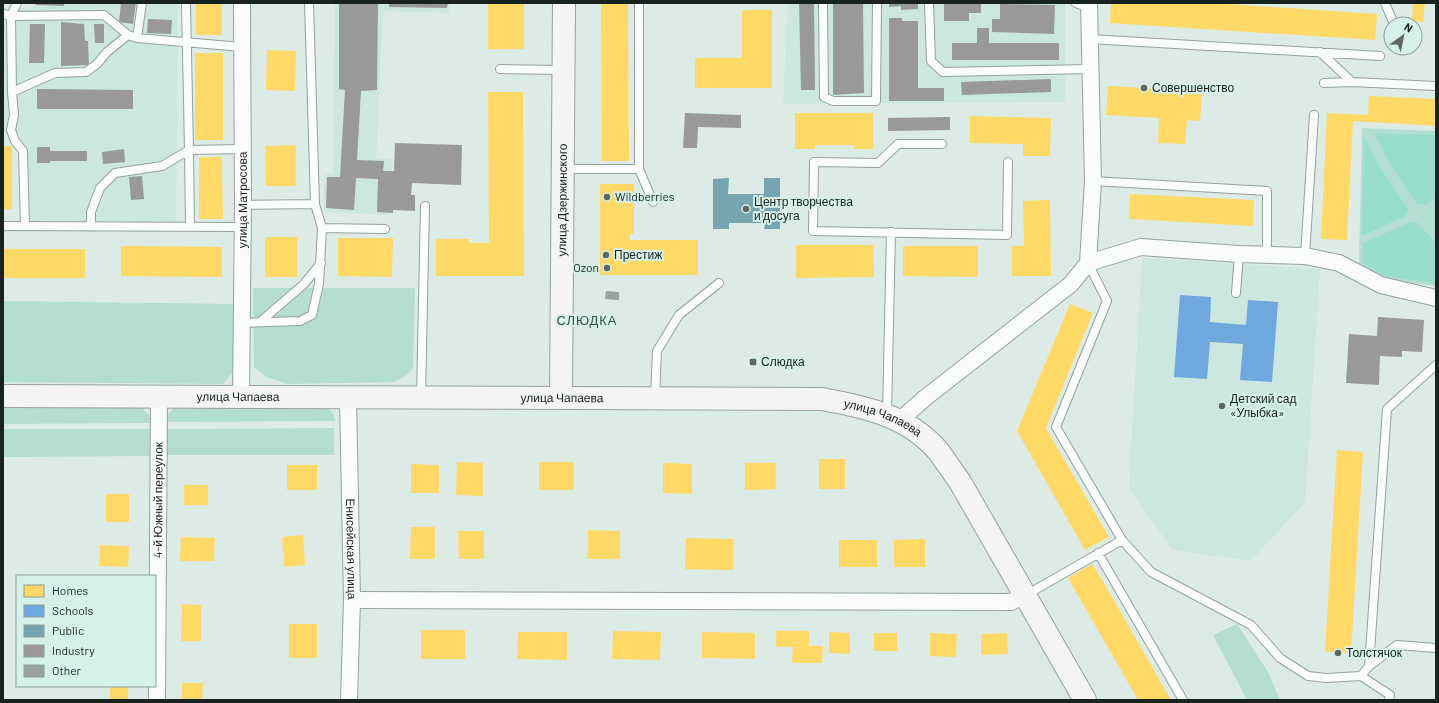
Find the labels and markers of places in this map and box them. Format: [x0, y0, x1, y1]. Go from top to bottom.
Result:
place label: Совершенство [1152, 80, 1235, 95]
marker: Совершенство [1139, 83, 1149, 93]
place label: Wildberries [615, 189, 675, 203]
marker: Wildberries [602, 192, 612, 202]
place label: Центр творчества и досуга [754, 194, 853, 223]
marker: Центр творчества и досуга [741, 204, 751, 214]
place label: Престиж [614, 247, 662, 262]
marker: Престиж [601, 250, 611, 260]
place label: Ozon [573, 260, 599, 274]
marker: Ozon [602, 263, 612, 273]
place label: Слюдка [761, 354, 805, 369]
marker: Слюдка [748, 357, 758, 367]
place label: Детский сад «Улыбка» [1230, 391, 1297, 419]
marker: Детский сад «Улыбка» [1217, 401, 1227, 411]
place label: Толстячок [1346, 645, 1403, 659]
marker: Толстячок [1333, 648, 1343, 658]

